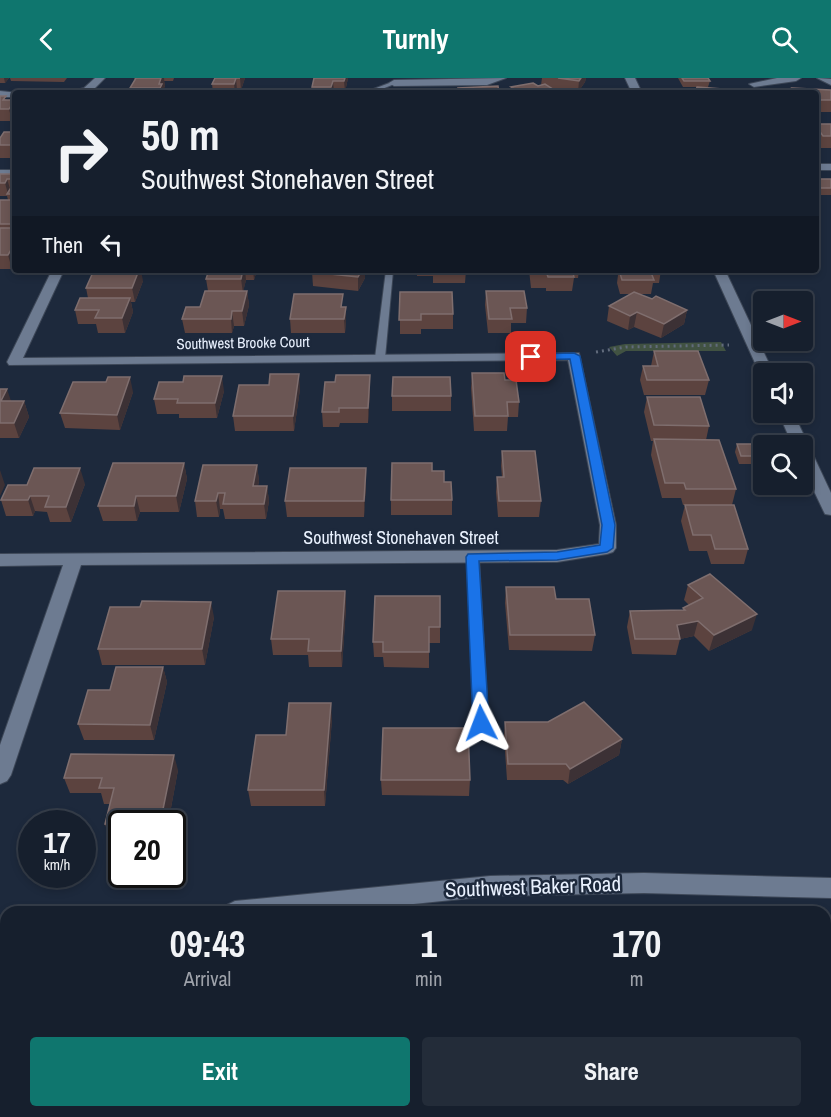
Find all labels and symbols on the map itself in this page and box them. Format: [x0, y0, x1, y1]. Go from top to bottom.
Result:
north arrow [753, 291, 813, 351]
street label: Southwest Brooke Court [176, 331, 310, 354]
pin [505, 331, 556, 382]
street label: Southwest Stonehaven Street [303, 525, 499, 550]
position arrow [449, 691, 513, 755]
speed limit sign: 20 [108, 810, 186, 888]
street label: Southwest Baker Road [444, 869, 622, 904]

